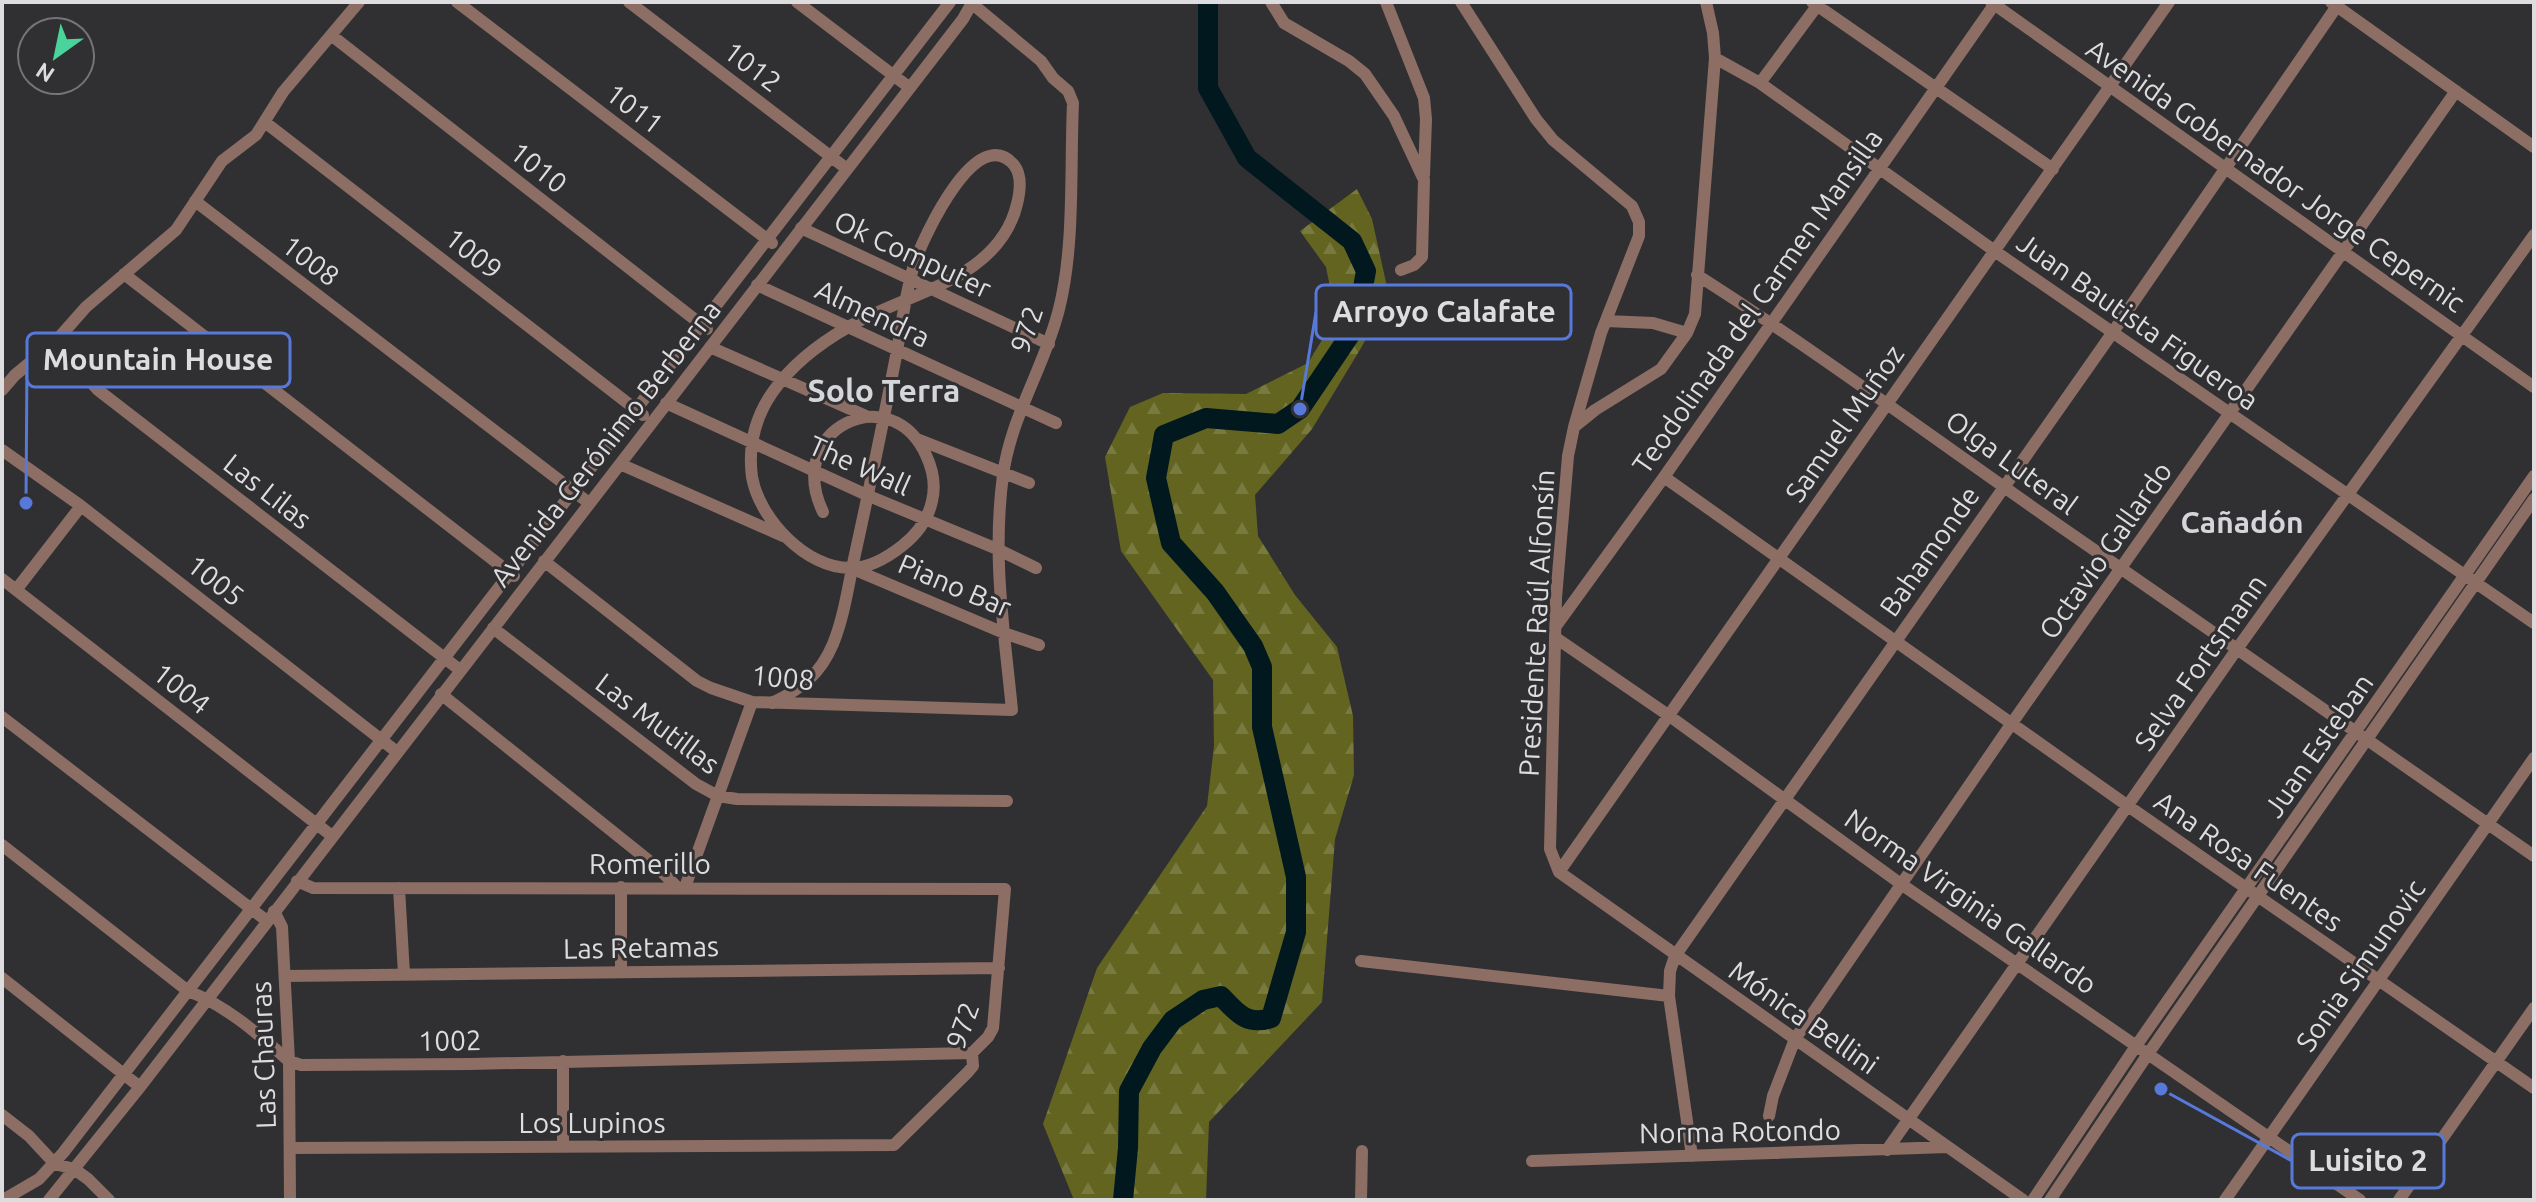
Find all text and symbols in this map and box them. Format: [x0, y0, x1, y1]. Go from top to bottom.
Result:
north arrow [16, 16, 96, 96]
street label: Avenida Gobernador Jorge Cepernic [2081, 32, 2471, 318]
street label: 1012 [718, 35, 788, 97]
text: N [31, 58, 59, 88]
street label: 1011 [600, 77, 670, 139]
street label: Teodolinada del Carmen Mansilla [1626, 123, 1888, 479]
street label: 1010 [505, 135, 573, 199]
street label: Ok Computer [830, 204, 997, 304]
street label: 1009 [440, 221, 508, 285]
street label: Juan Bautista Figueroa [2012, 226, 2264, 416]
street label: 1008 [276, 229, 346, 291]
street label: Almendra [811, 273, 935, 353]
callout: Arroyo Calafate [1316, 285, 1571, 339]
street label: Avenida Gerónimo Berberna [484, 294, 726, 592]
text: Arroyo Calafate [1332, 294, 1556, 328]
street label: 972 [1004, 302, 1048, 356]
callout: Mountain House [27, 333, 290, 387]
street label: Samuel Muñoz [1779, 339, 1909, 507]
text: Mountain House [43, 342, 273, 376]
district label: Solo Terra [808, 372, 960, 408]
street label: Olga Luteral [1940, 404, 2084, 520]
street label: The Wall [804, 429, 916, 501]
street label: Las Lilas [218, 447, 318, 535]
street label: Octavio Gallardo [2032, 456, 2178, 644]
street label: Presidente Raúl Alfonsín [1512, 469, 1560, 777]
street label: Bahamonde [1873, 480, 1985, 622]
district label: Cañadón [2180, 505, 2304, 539]
street label: Piano Bar [894, 547, 1016, 623]
street label: 1005 [182, 548, 250, 612]
street label: Selva Fortsmann [2128, 568, 2272, 756]
street label: 1004 [148, 656, 216, 720]
street label: 1008 [750, 659, 816, 695]
street label: Las Mutillas [590, 666, 726, 780]
street label: Juan Esteban [2257, 667, 2379, 823]
street label: Ana Rosa Fuentes [2149, 785, 2349, 937]
street label: Norma Virginia Gallardo [1839, 802, 2103, 1000]
street label: Romerillo [589, 848, 711, 879]
street label: Sonia Simunovic [2289, 873, 2431, 1057]
street label: Las Retamas [563, 930, 719, 964]
street label: Mónica Bellini [1724, 954, 1884, 1080]
street label: Las Chauras [245, 981, 281, 1129]
street label: 972 [939, 997, 985, 1053]
street label: 1002 [418, 1024, 482, 1056]
street label: Los Lupinos [518, 1107, 666, 1138]
street label: Norma Rotondo [1639, 1114, 1841, 1148]
callout: Luisito 2 [2292, 1134, 2444, 1188]
text: Luisito 2 [2308, 1143, 2428, 1177]

